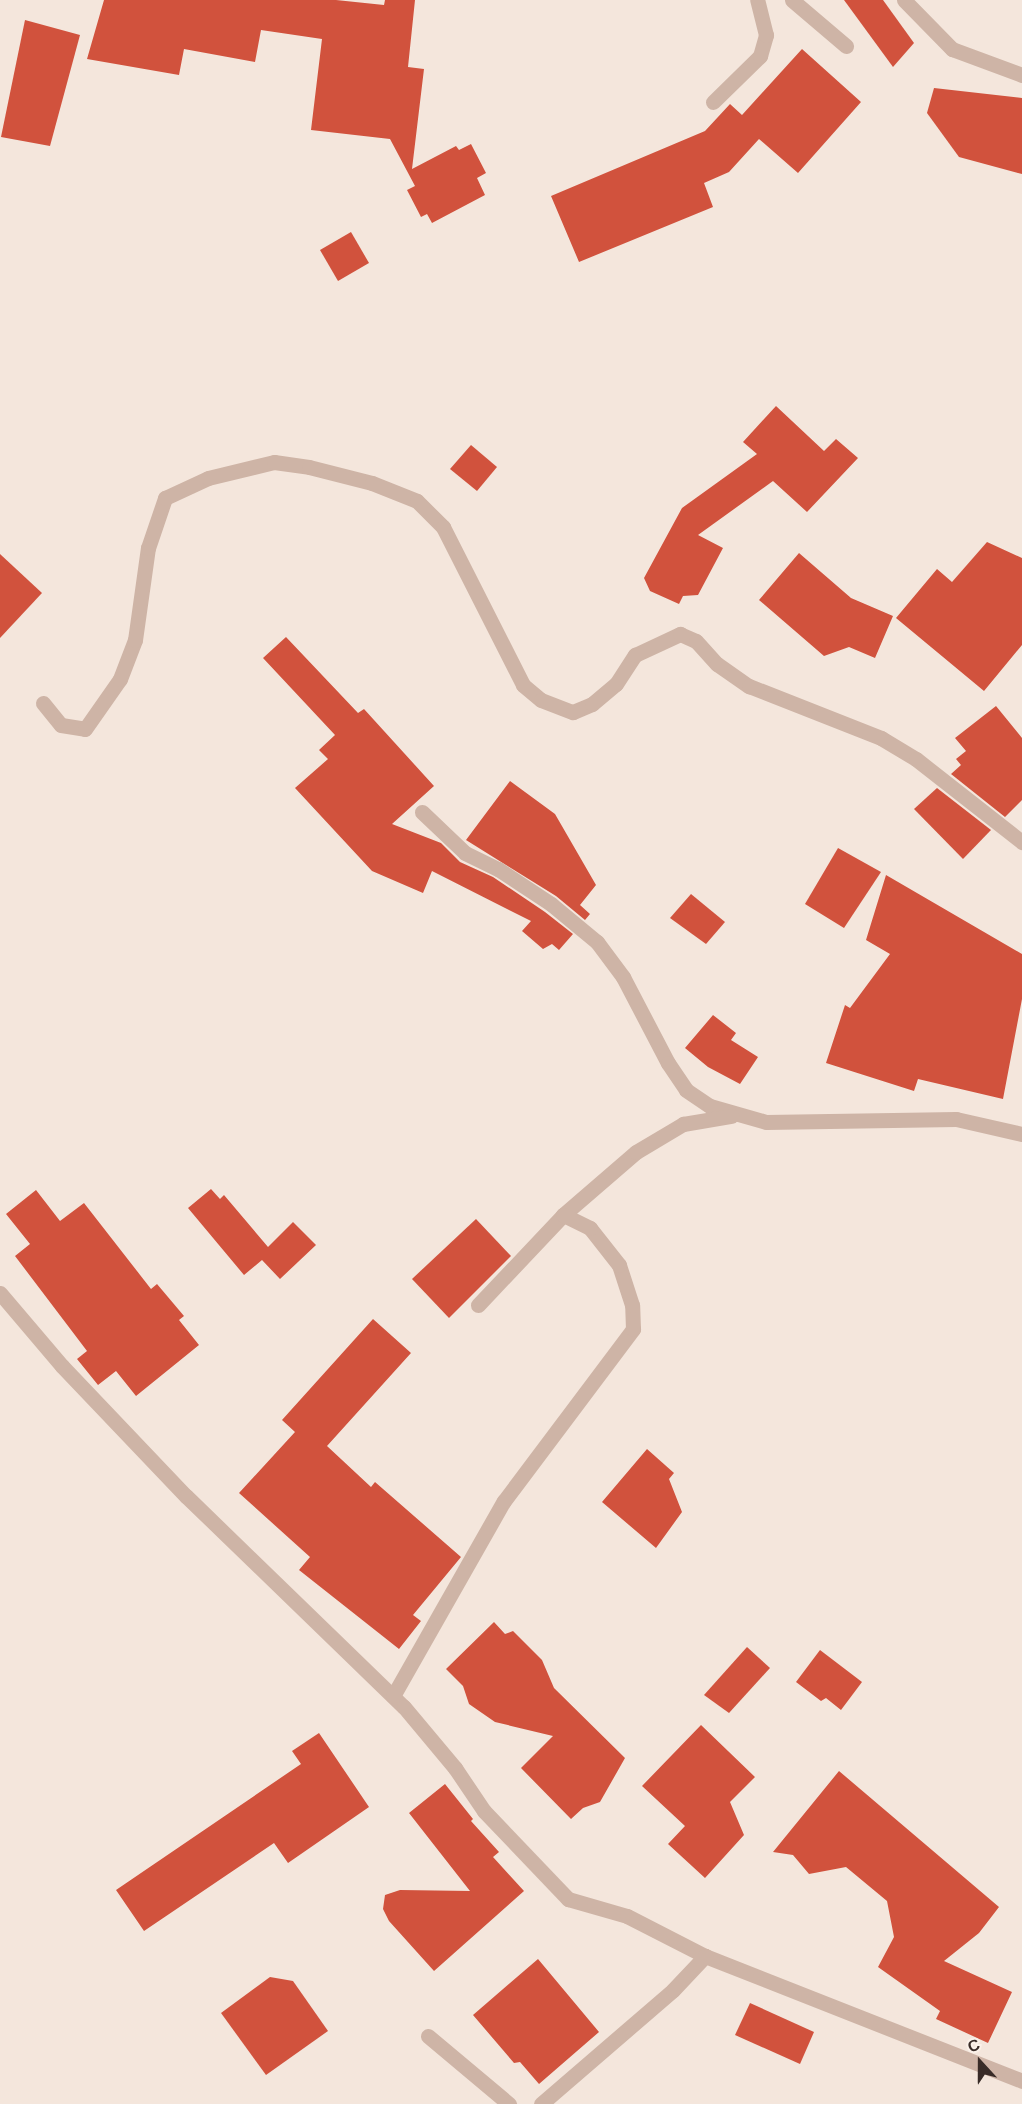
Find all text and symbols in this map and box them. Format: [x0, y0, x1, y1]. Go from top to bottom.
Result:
north arrow [950, 2032, 1010, 2092]
text: С [965, 2034, 982, 2056]

